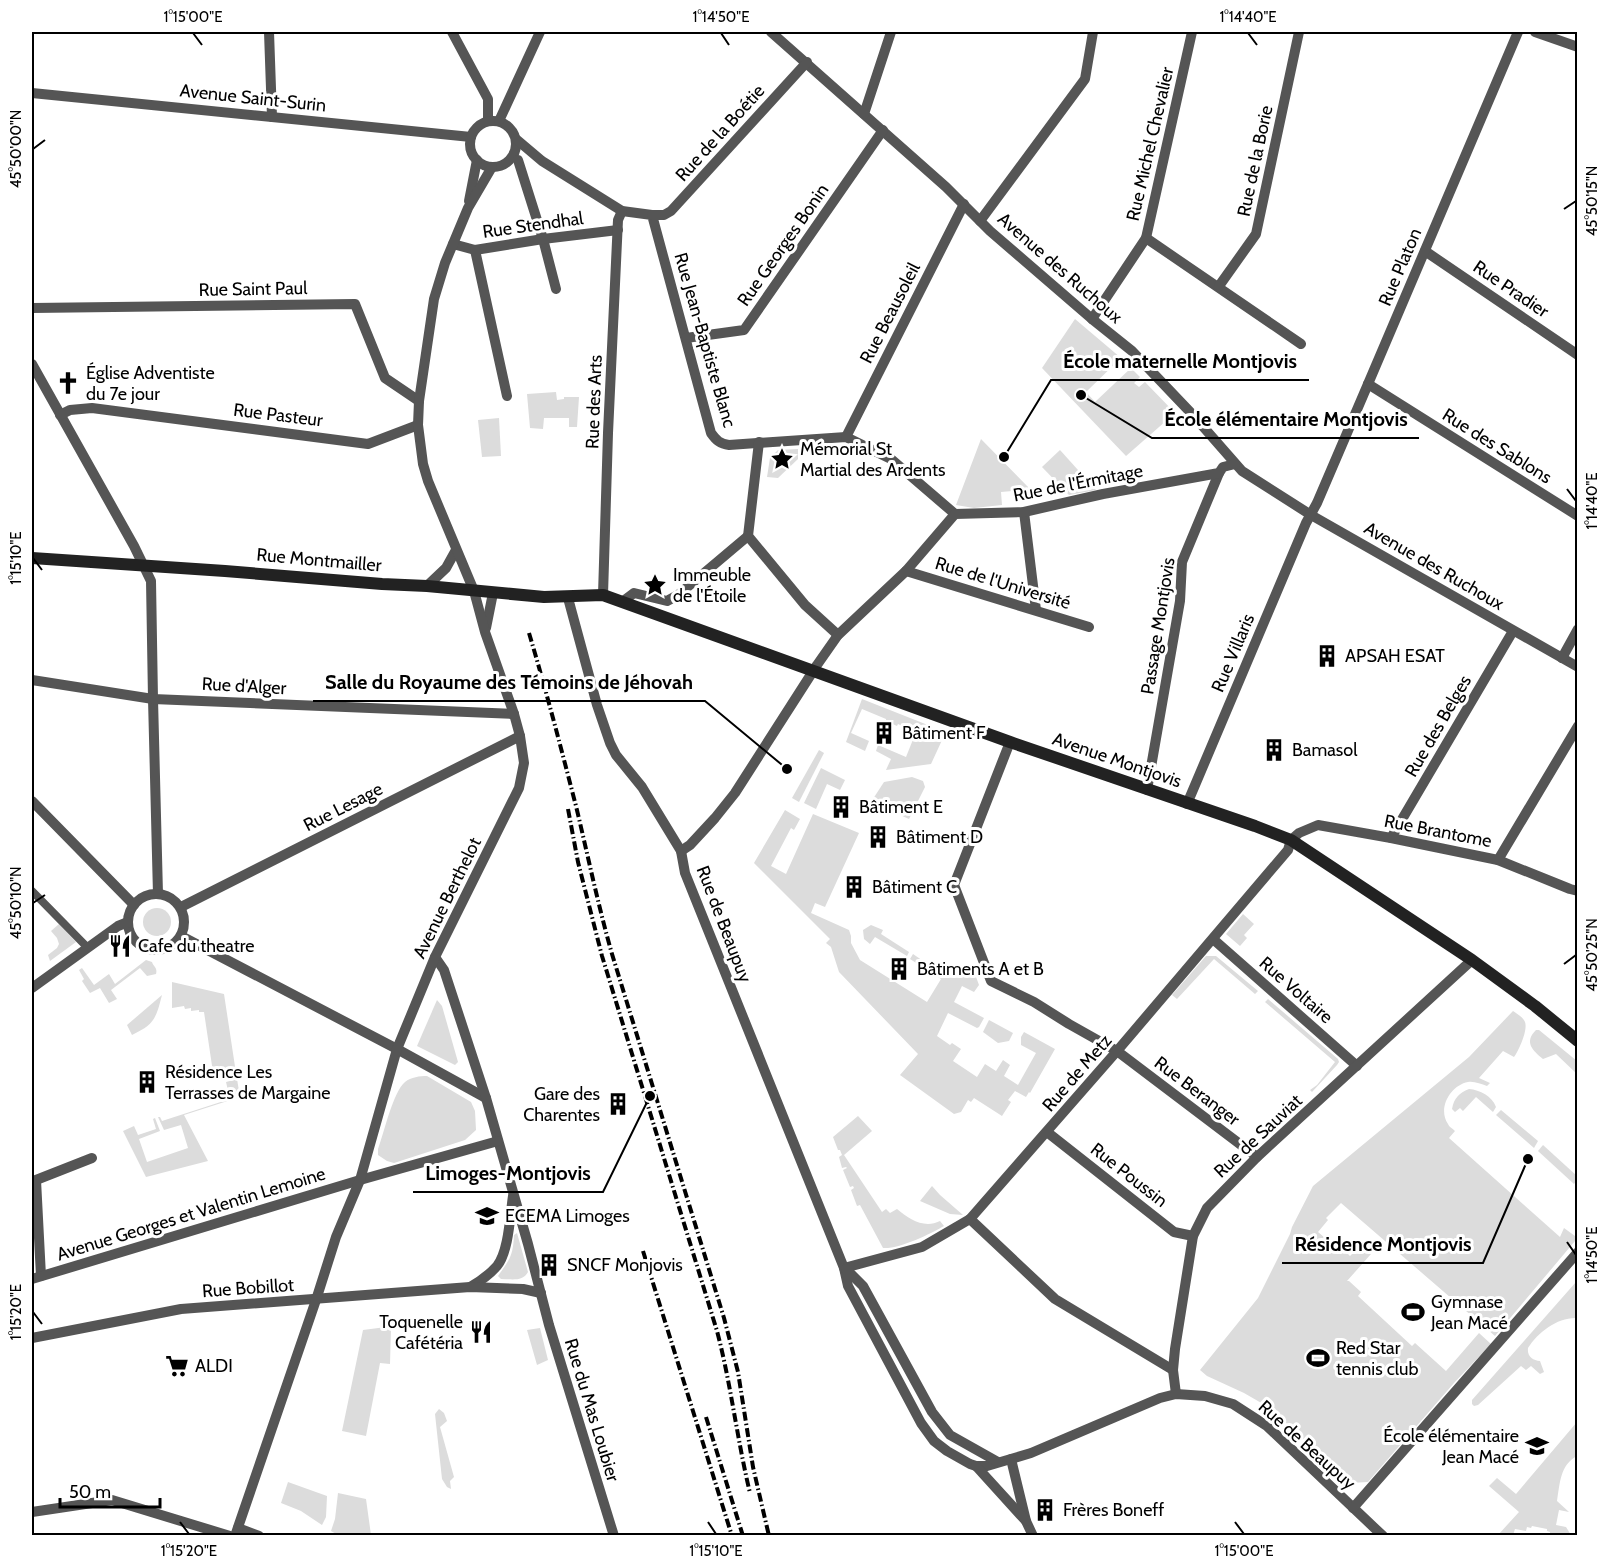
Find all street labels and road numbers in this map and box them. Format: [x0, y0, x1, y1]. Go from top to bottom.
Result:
street label: Rue Michel Chevalier [1122, 65, 1178, 223]
street label: Avenue Saint-Surin [179, 79, 327, 117]
street label: Rue de la Boétie [671, 80, 769, 186]
street label: Rue de la Borie [1233, 103, 1277, 219]
street label: Rue Georges Bonin [733, 180, 833, 310]
street label: Rue Stendhal [481, 207, 586, 243]
street label: Avenue des Ruchoux [993, 208, 1127, 328]
street label: Rue Platon [1374, 225, 1426, 309]
street label: Rue Jean-Baptiste Blanc [669, 250, 741, 430]
street label: Rue Pradier [1469, 256, 1553, 322]
street label: Rue Beausoleil [855, 258, 925, 367]
street label: Rue Saint Paul [198, 277, 308, 301]
street label: Rue des Arts [581, 354, 607, 450]
street label: Rue Pasteur [232, 399, 324, 431]
street label: Rue des Sablons [1438, 404, 1556, 488]
street label: Rue de l'Érmitage [1011, 460, 1145, 506]
street label: Avenue des Ruchoux [1360, 517, 1508, 615]
street label: Rue Montmailler [256, 544, 383, 576]
street label: Rue de l'Université [933, 552, 1073, 614]
street label: Passage Montjovis [1136, 556, 1180, 696]
street label: Rue Villaris [1207, 610, 1259, 696]
street label: Rue des Belges [1400, 671, 1476, 781]
street label: Rue d'Alger [201, 673, 287, 699]
street label: Avenue Montjovis [1050, 728, 1184, 792]
street label: Rue Lesage [300, 778, 386, 836]
street label: Rue Brantome [1382, 810, 1494, 852]
street label: Avenue Berthelot [408, 834, 486, 962]
street label: Rue de Beaupuy [692, 863, 756, 985]
street label: Rue Voltaire [1255, 952, 1337, 1028]
street label: Rue de Metz [1038, 1030, 1117, 1116]
street label: Rue Beranger [1150, 1052, 1244, 1130]
street label: Rue de Sauviat [1209, 1090, 1307, 1182]
street label: Rue Poussin [1086, 1138, 1172, 1212]
street label: Avenue Georges et Valentin Lemoine [54, 1163, 328, 1265]
street label: Rue Bobillot [201, 1274, 295, 1302]
street label: Rue du Mas Loubier [560, 1336, 624, 1484]
street label: Rue de Beaupuy [1254, 1396, 1360, 1494]

